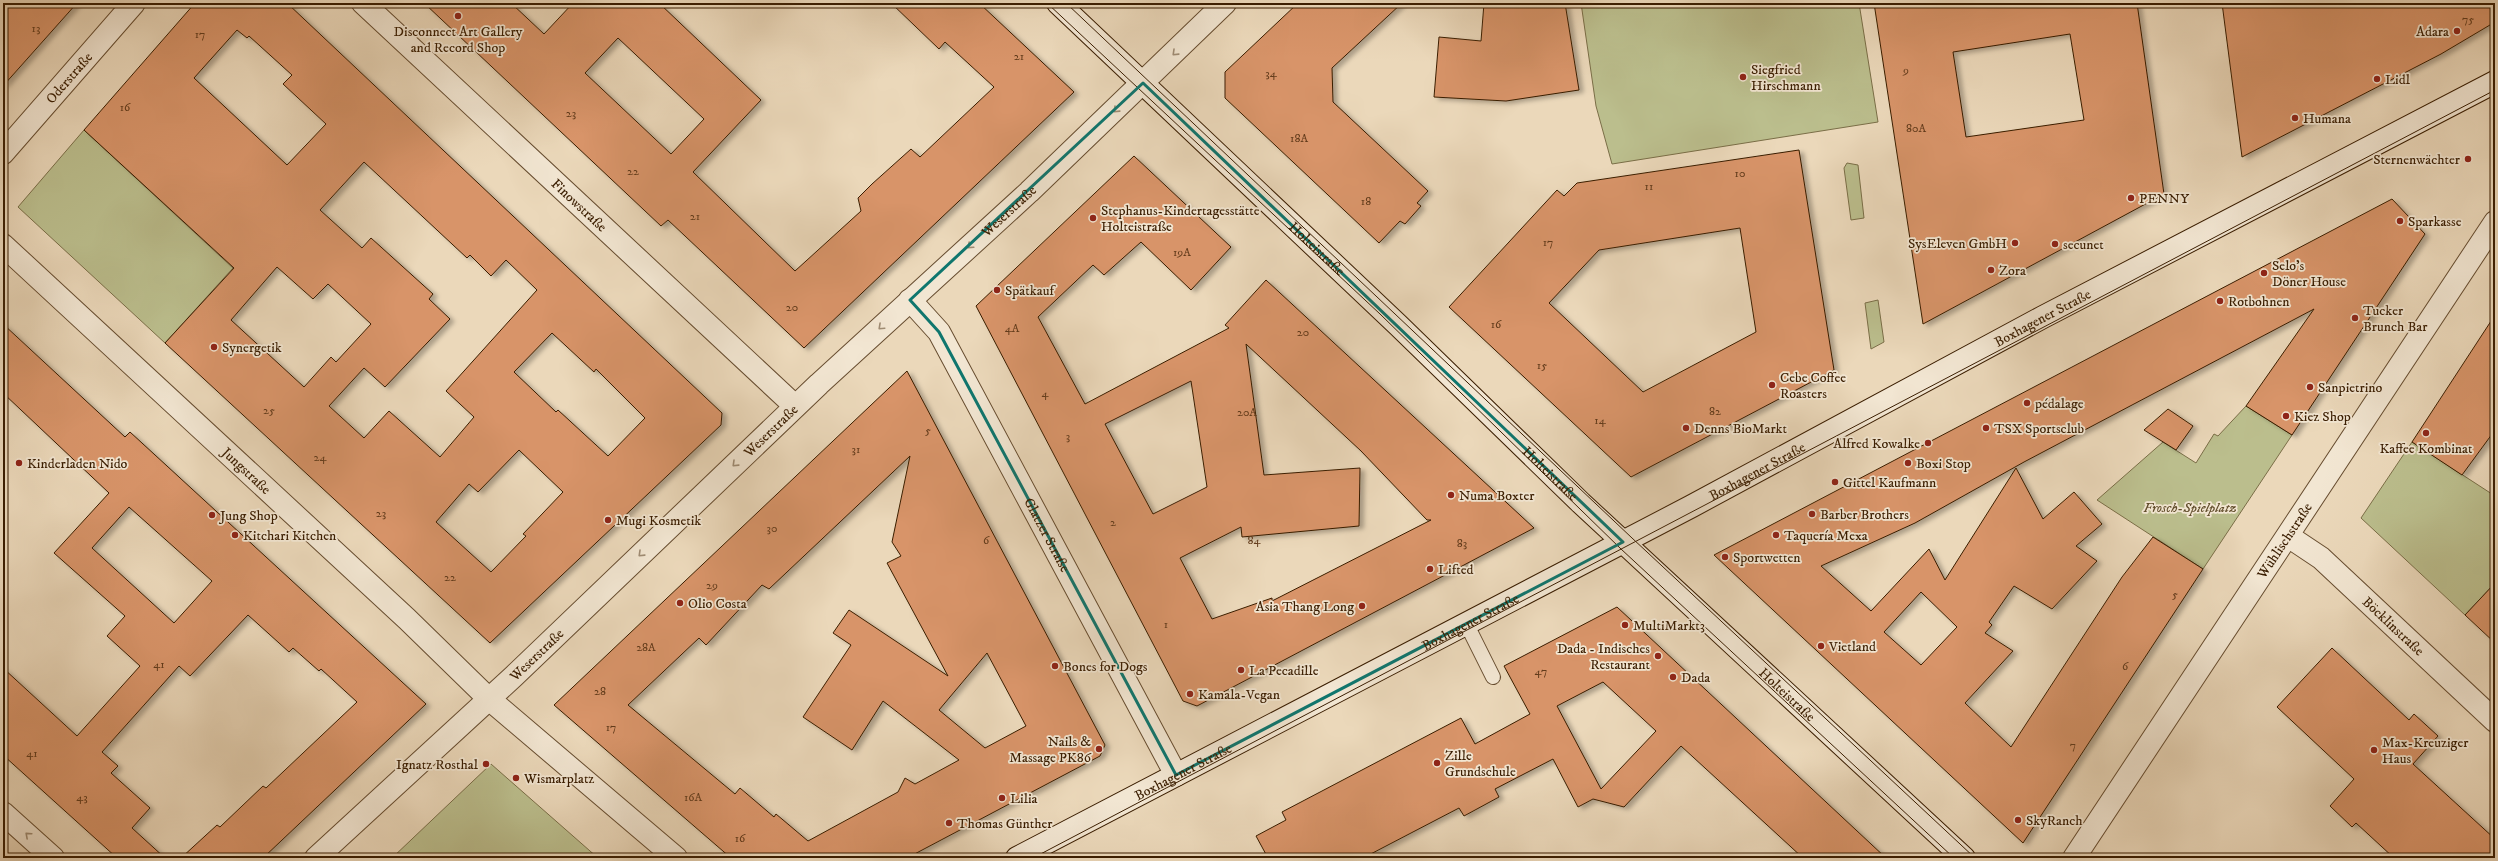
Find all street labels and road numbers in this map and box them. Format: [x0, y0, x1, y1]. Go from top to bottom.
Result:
street label: Oderstraße [42, 49, 97, 108]
street label: Finowstraße [547, 175, 611, 236]
street label: Weserstraße [977, 182, 1041, 242]
street label: Holteistraße [1285, 218, 1349, 280]
street label: Boxhagener Straße [1991, 286, 2094, 352]
street label: Weserstraße [740, 401, 802, 462]
street label: Boxhagener Straße [1706, 439, 1809, 505]
street label: Jungstraße [216, 443, 275, 499]
street label: Holteistraße [1518, 443, 1582, 505]
street label: Glatzer Straße [1019, 495, 1074, 576]
street label: Wühlischstraße [2253, 499, 2317, 583]
street label: Boxhagener Straße [1419, 590, 1522, 655]
street label: Böcklinstraße [2358, 593, 2428, 660]
street label: Weserstraße [506, 625, 568, 686]
street label: Holteistraße [1755, 664, 1819, 726]
street label: Boxhagener Straße [1132, 740, 1235, 805]

